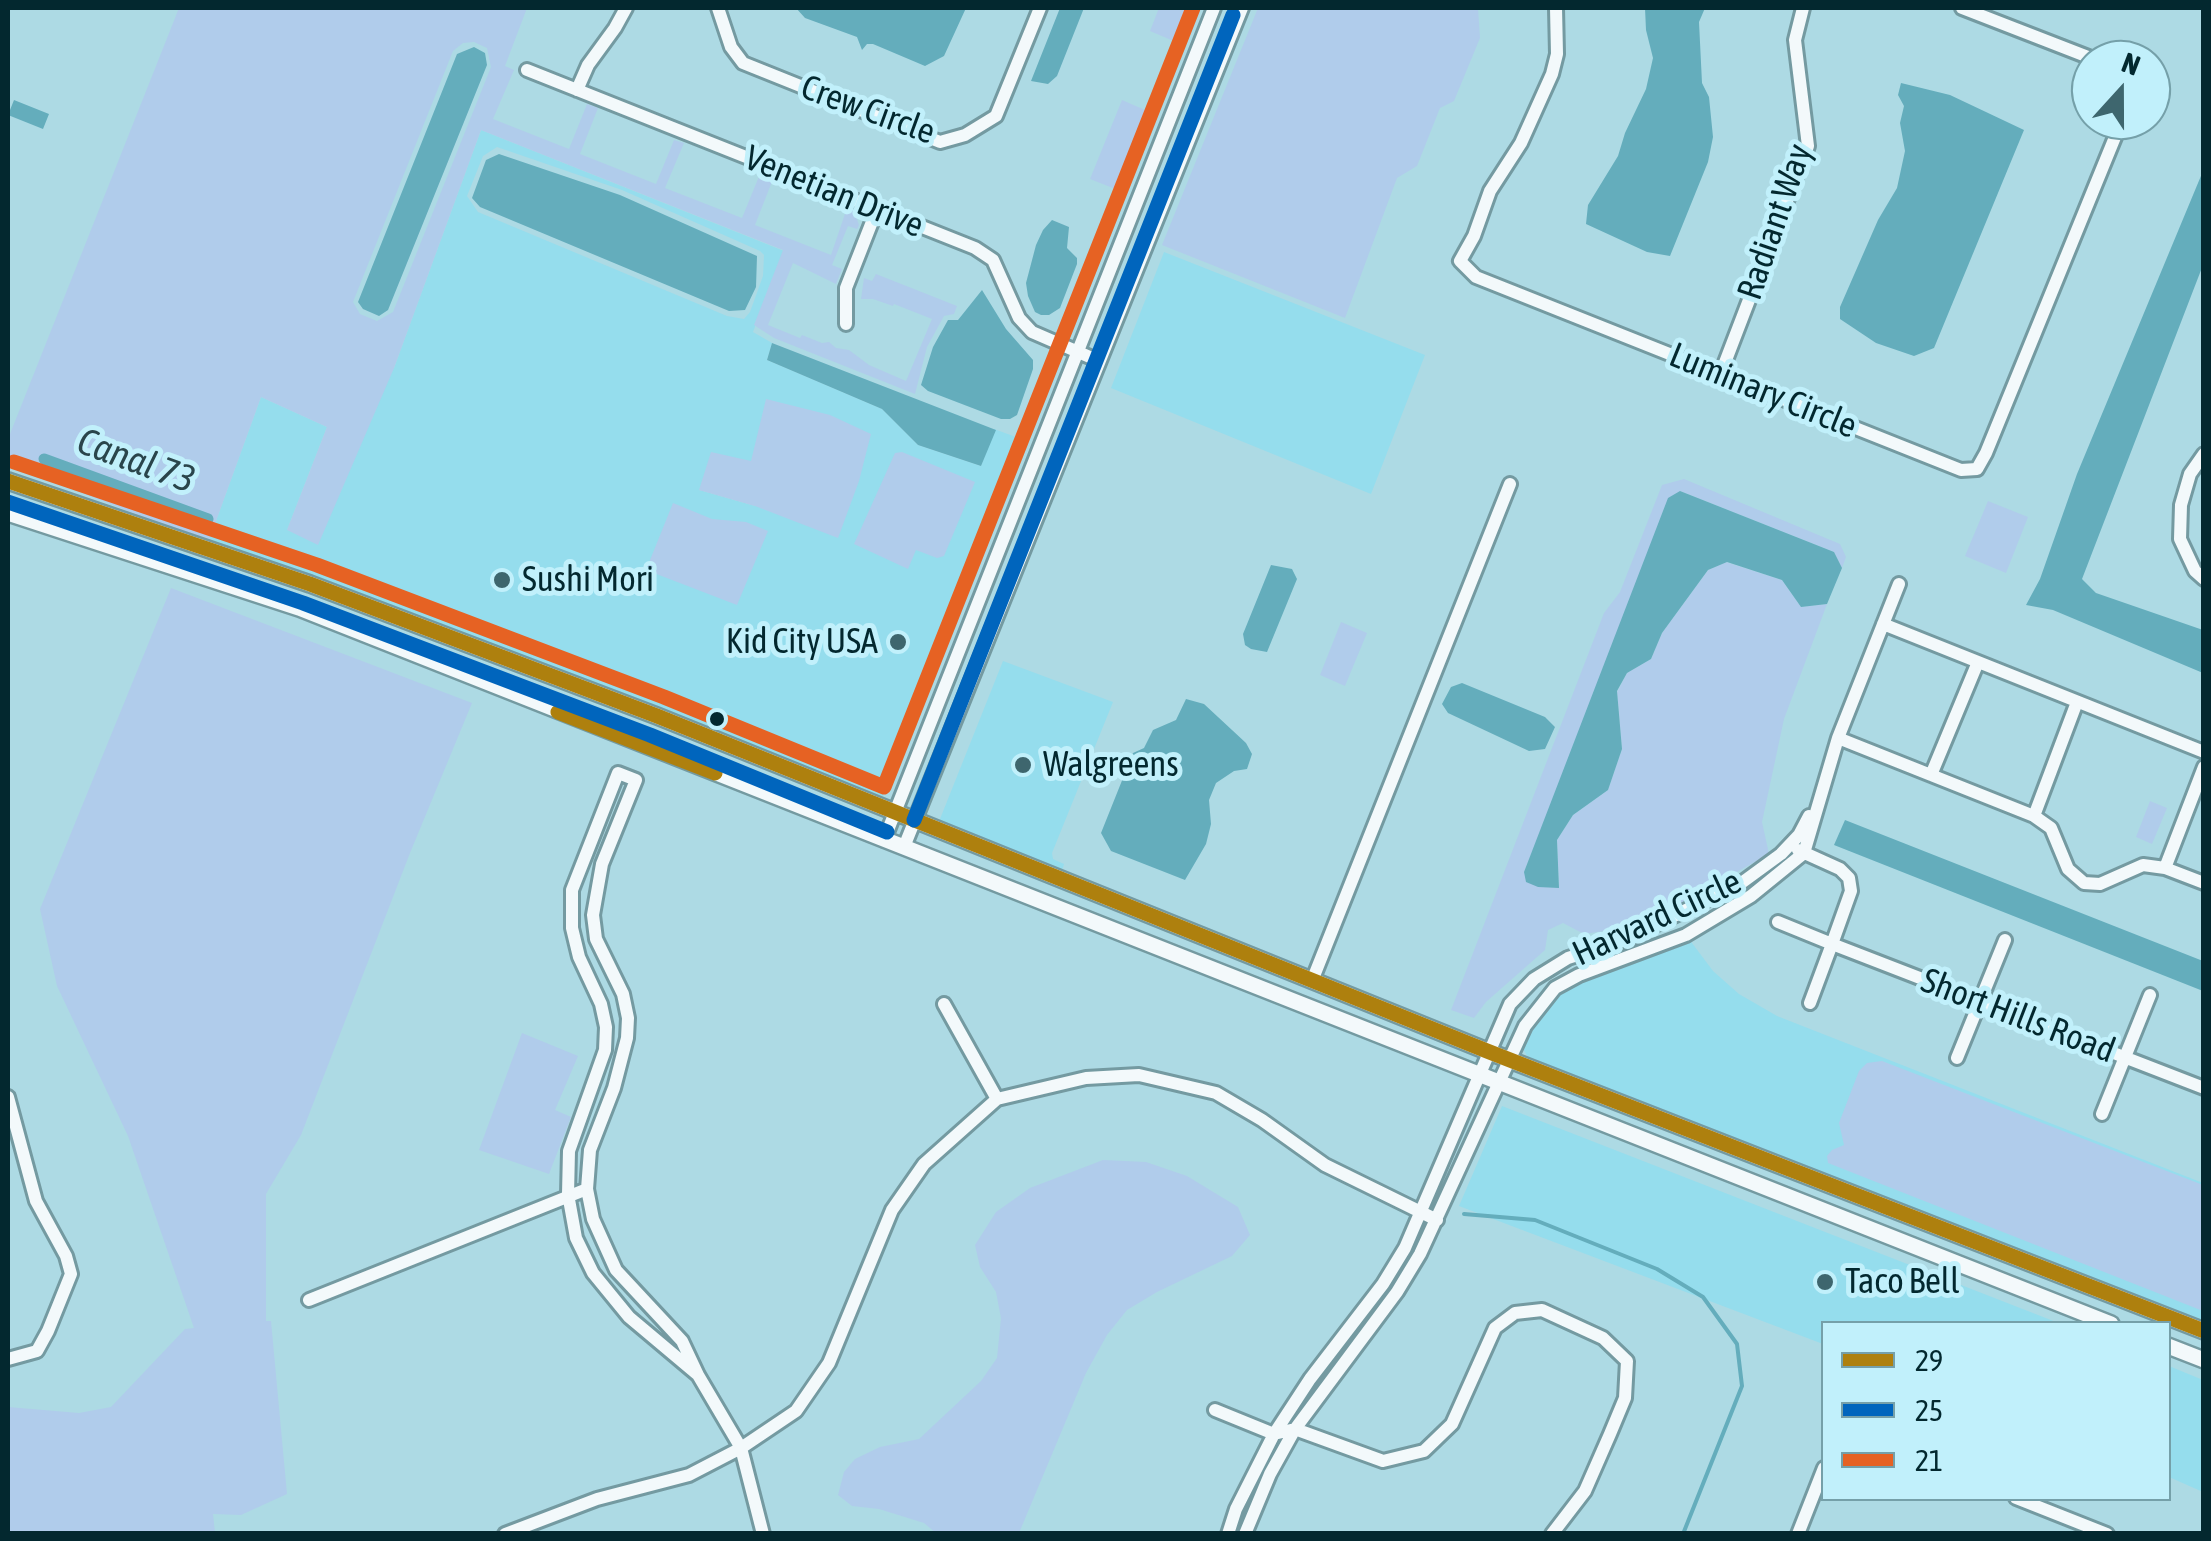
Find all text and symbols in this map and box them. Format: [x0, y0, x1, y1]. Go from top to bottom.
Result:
north arrow [2071, 40, 2171, 140]
text: N [2118, 46, 2144, 82]
street label: Crew Circle [795, 66, 941, 154]
street label: Venetian Drive [739, 137, 929, 247]
street label: Radiant Way [1729, 139, 1821, 305]
street label: Luminary Circle [1663, 334, 1863, 448]
water label: Canal 73 [71, 419, 201, 503]
place label: Sushi Mori [522, 559, 654, 601]
marker: Sushi Mori [491, 569, 513, 591]
place label: Kid City USA [726, 621, 878, 663]
marker: Kid City USA [887, 631, 909, 653]
unlabelled marker [707, 709, 727, 729]
place label: Walgreens [1043, 744, 1179, 786]
marker: Walgreens [1012, 754, 1034, 776]
street label: Harvard Circle [1566, 861, 1748, 975]
street label: Short Hills Road [1915, 960, 2121, 1072]
place label: Taco Bell [1845, 1261, 1959, 1303]
marker: Taco Bell [1814, 1271, 1836, 1293]
legend [1821, 1321, 2171, 1501]
text: 29 [1915, 1343, 1943, 1377]
text: 25 [1915, 1393, 1943, 1427]
text: 21 [1915, 1443, 1943, 1477]

